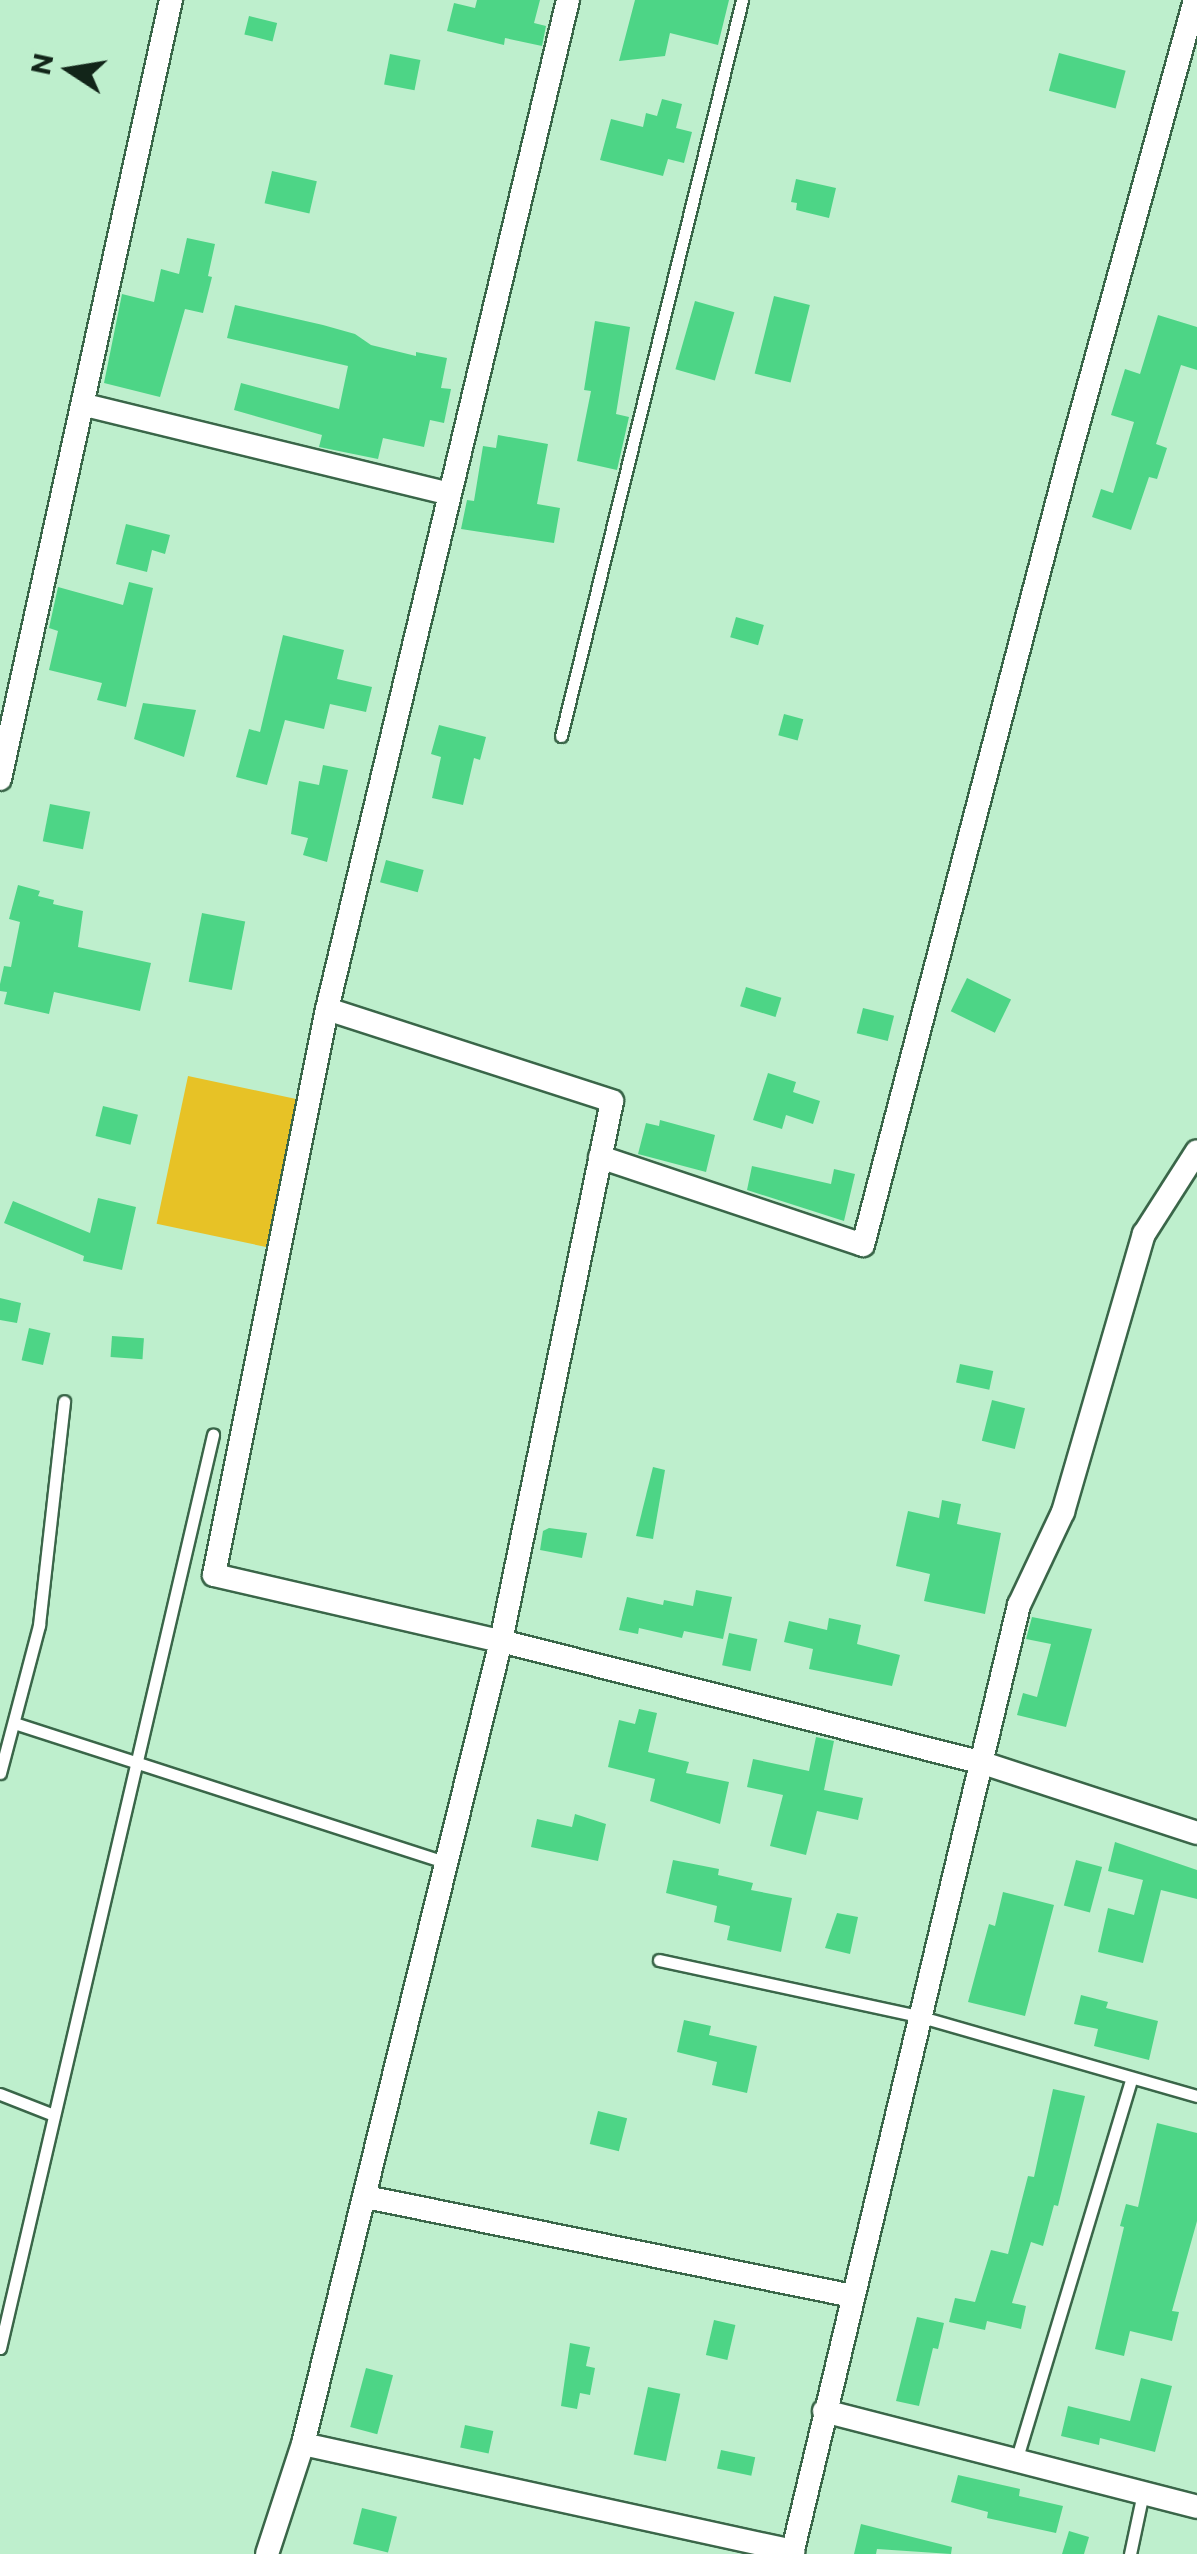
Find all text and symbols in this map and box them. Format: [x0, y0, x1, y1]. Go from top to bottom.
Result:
north arrow [20, 20, 120, 120]
text: N [22, 50, 59, 78]

